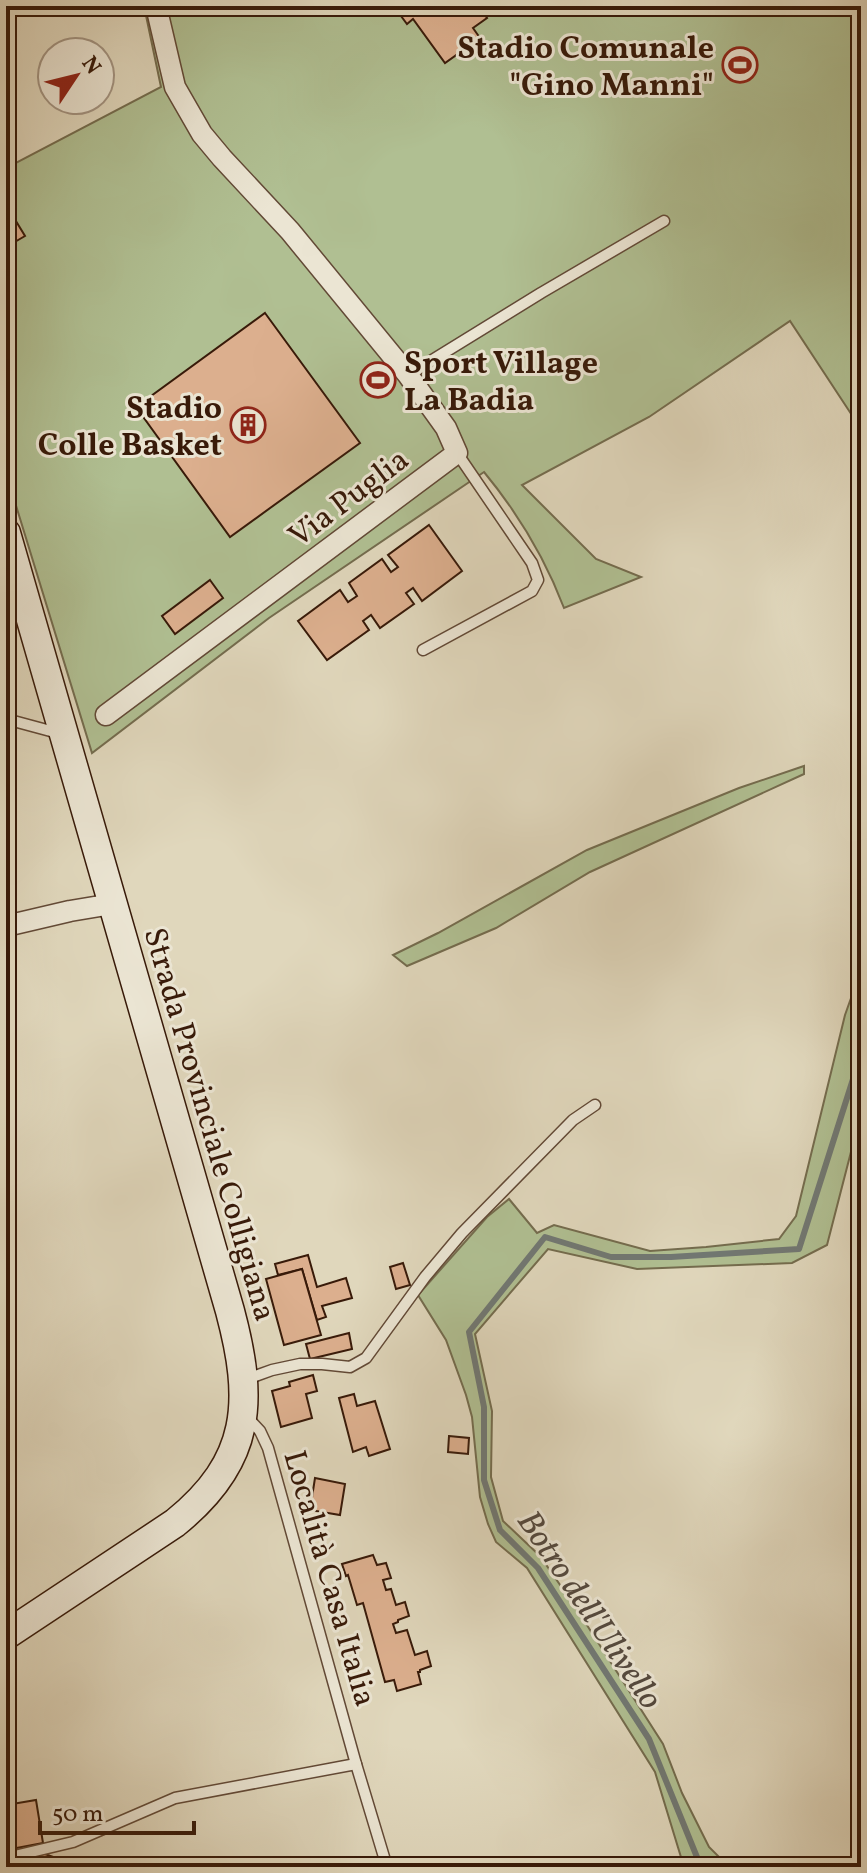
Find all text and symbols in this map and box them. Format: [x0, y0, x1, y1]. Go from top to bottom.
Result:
place label: Stadio Comunale "Gino Manni" [457, 28, 714, 109]
north arrow [36, 36, 116, 116]
sports icon: Stadio Comunale "Gino Manni" [721, 46, 759, 84]
text: N [73, 51, 108, 81]
place label: Sport Village La Badia [404, 343, 598, 424]
sports icon: Sport Village La Badia [359, 361, 397, 399]
place label: Stadio Colle Basket [38, 388, 222, 469]
building icon: Stadio Colle Basket [229, 406, 267, 444]
street label: Via Puglia [280, 440, 419, 559]
street label: Strada Provinciale Colligiana [131, 923, 285, 1327]
street label: Località Casa Italia [271, 1446, 386, 1712]
water label: Botro dell'Ulivello [504, 1502, 672, 1720]
scale bar [40, 1785, 194, 1835]
text: 50 m [52, 1798, 104, 1832]

